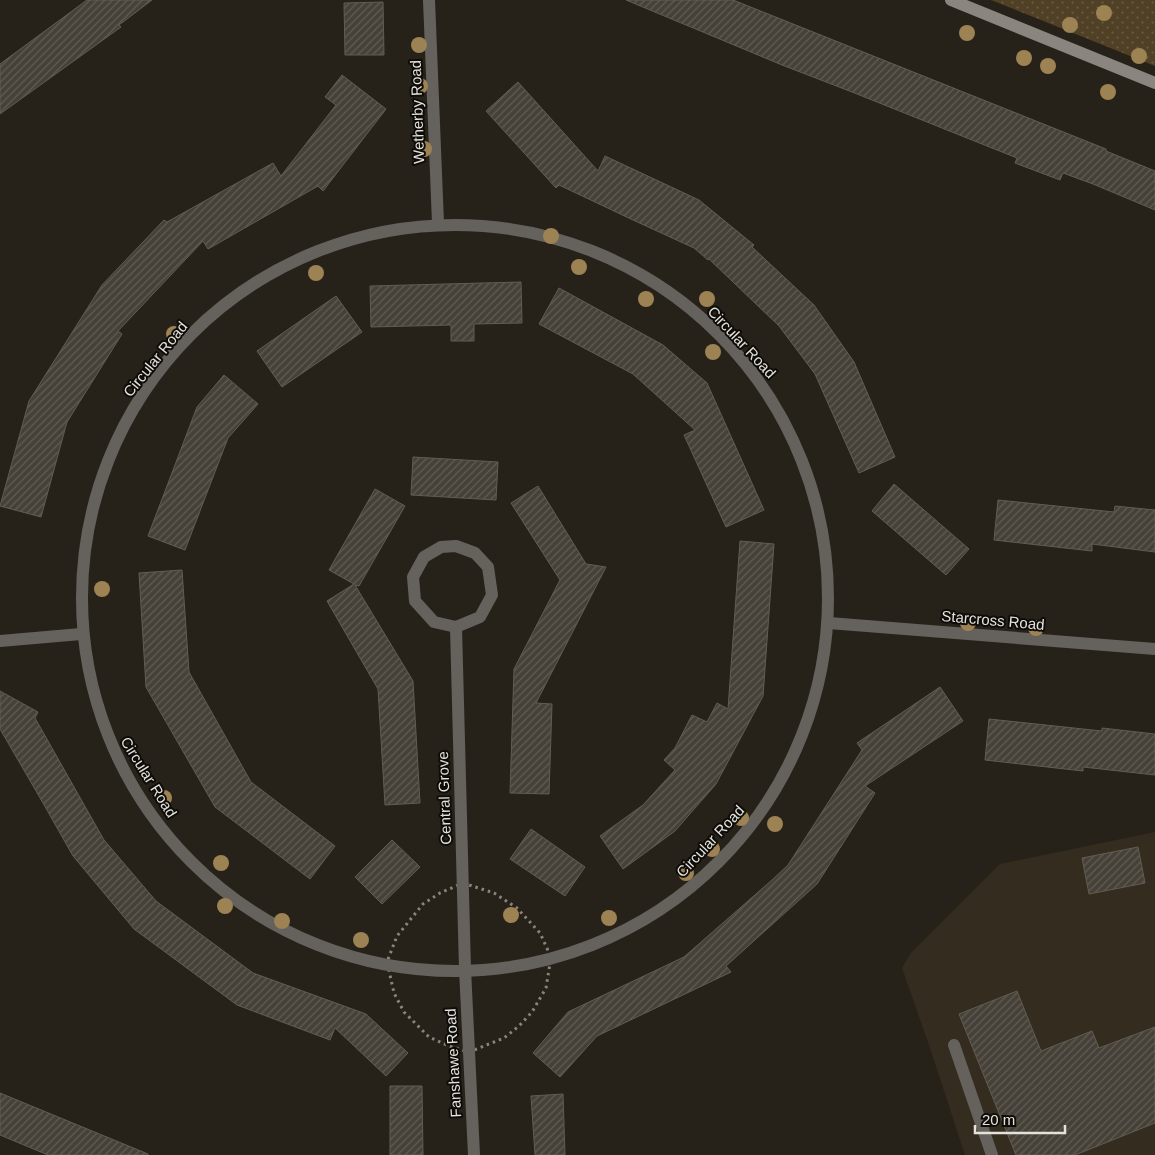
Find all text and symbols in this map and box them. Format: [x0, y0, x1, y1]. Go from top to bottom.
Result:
street label: Wetherby Road [407, 60, 427, 164]
street label: Circular Road [705, 303, 779, 381]
street label: Circular Road [120, 318, 190, 400]
street label: Starcross Road [941, 607, 1045, 633]
street label: Circular Road [117, 734, 181, 820]
street label: Central Grove [434, 751, 454, 845]
street label: Circular Road [673, 802, 747, 880]
street label: Fanshawe Road [442, 1008, 464, 1118]
scale bar [975, 1102, 1065, 1134]
text: 20 m [982, 1111, 1015, 1128]

